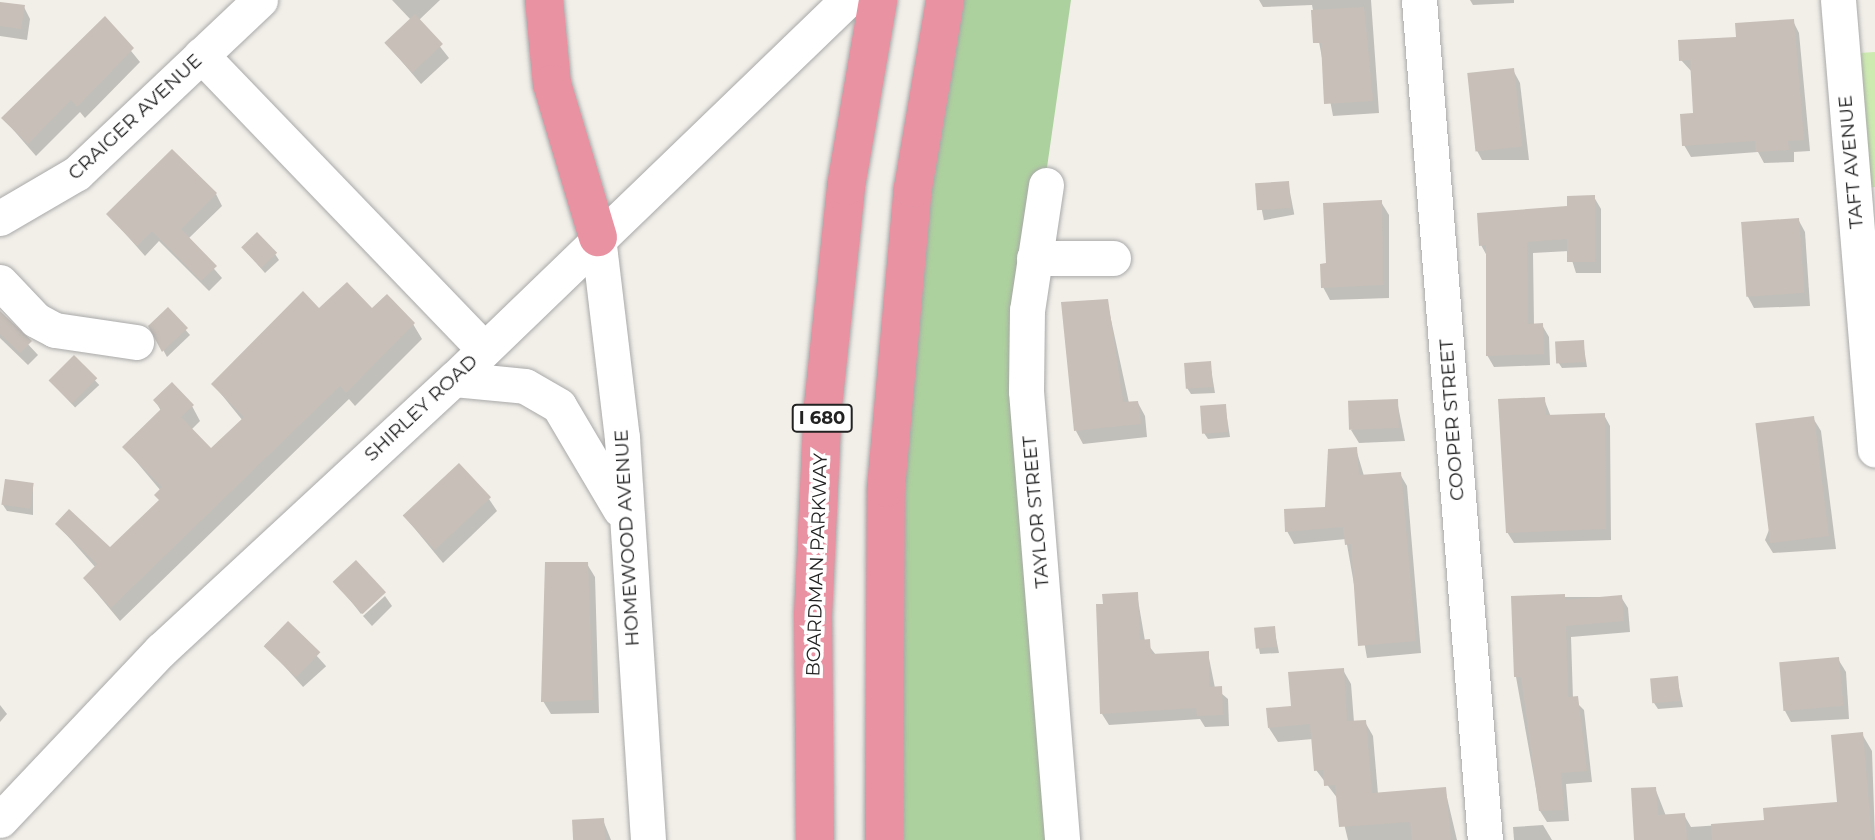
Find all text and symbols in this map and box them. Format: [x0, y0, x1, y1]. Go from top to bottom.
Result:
street label: CRAIGER AVENUE [63, 49, 207, 185]
street label: TAFT AVENUE [1834, 94, 1868, 230]
street label: COOPER STREET [1435, 338, 1469, 502]
street label: SHIRLEY ROAD [360, 350, 482, 466]
road number: I 680 [790, 404, 854, 432]
street label: HOMEWOOD AVENUE [610, 429, 644, 647]
street label: TAYLOR STREET [1018, 435, 1054, 589]
street label: BOARDMAN PARKWAY [802, 453, 832, 677]

